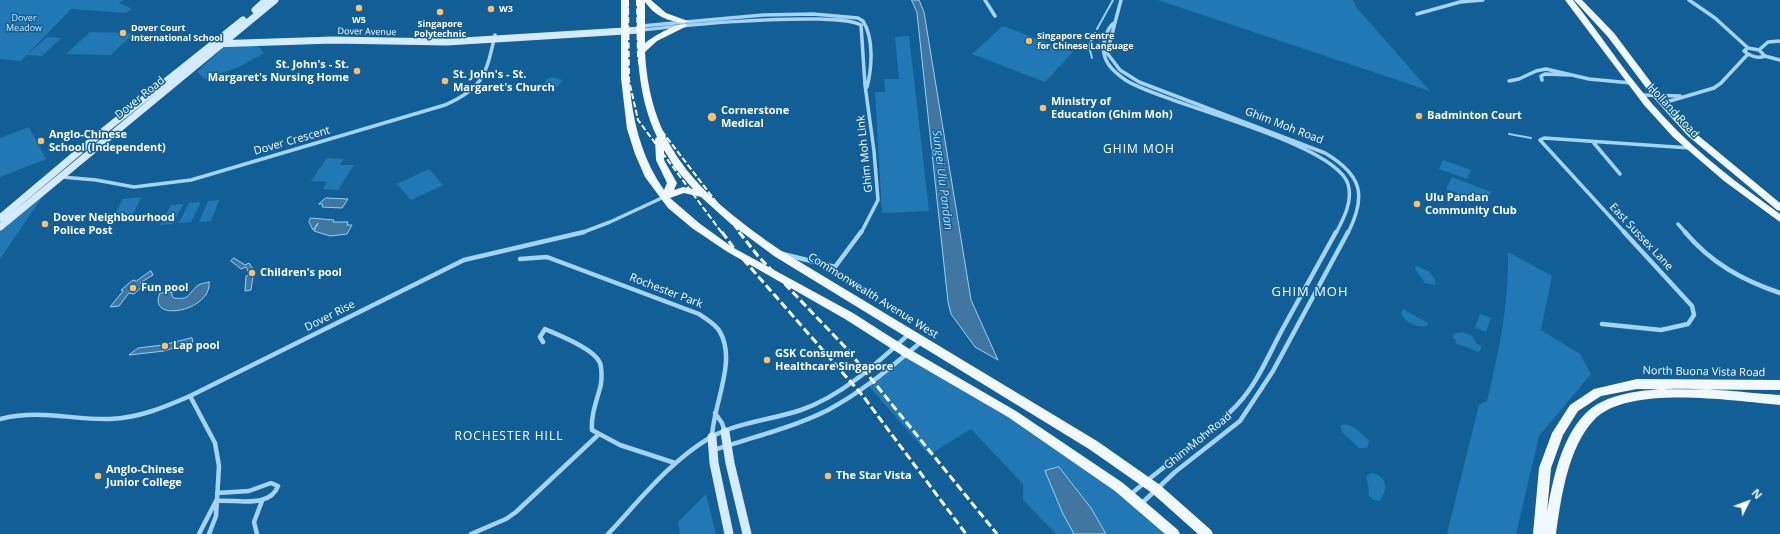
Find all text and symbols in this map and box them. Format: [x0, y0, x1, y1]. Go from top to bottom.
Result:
marker: W5 [354, 3, 364, 13]
marker: W3 [486, 4, 496, 14]
place label: W3 [499, 4, 513, 14]
marker: Singapore Polytechnic [435, 7, 445, 17]
park label: Dover Meadow [6, 13, 42, 34]
place label: W5 [352, 15, 366, 25]
place label: Singapore Polytechnic [414, 19, 466, 40]
place label: Dover Court International School [131, 23, 223, 44]
street label: Dover Avenue [337, 26, 397, 38]
marker: Dover Court International School [118, 28, 128, 38]
place label: Singapore Centre for Chinese Language [1037, 31, 1134, 52]
marker: Singapore Centre for Chinese Language [1024, 36, 1034, 46]
place label: St. John's - St. Margaret's Nursing Home [208, 58, 349, 84]
marker: St. John's - St. Margaret's Nursing Home [352, 66, 362, 76]
place label: St. John's - St. Margaret's Church [453, 68, 555, 94]
street label: Dover Road [113, 74, 167, 122]
marker: St. John's - St. Margaret's Church [440, 76, 450, 86]
street label: Holland Road [1645, 81, 1701, 141]
place label: Ministry of Education (Ghim Moh) [1051, 95, 1173, 121]
marker: Ministry of Education (Ghim Moh) [1038, 103, 1048, 113]
place label: Cornerstone Medical [721, 104, 789, 130]
street label: Ghim Moh Road [1243, 105, 1325, 147]
place label: Badminton Court [1427, 109, 1522, 123]
marker: Cornerstone Medical [706, 111, 718, 123]
marker: Badminton Court [1414, 111, 1424, 121]
street label: Ghim Moh Link [854, 115, 876, 193]
street label: Dover Crescent [252, 124, 332, 158]
place label: Anglo-Chinese School (Independent) [49, 128, 166, 154]
water label: Sungei Ulu Pandan [929, 129, 955, 231]
marker: Anglo-Chinese School (Independent) [36, 136, 46, 146]
district label: GHIM MOH [1103, 143, 1175, 157]
place label: Ulu Pandan Community Club [1425, 191, 1517, 217]
marker: Ulu Pandan Community Club [1412, 199, 1422, 209]
street label: East Sussex Lane [1606, 201, 1676, 273]
place label: Dover Neighbourhood Police Post [53, 211, 175, 237]
marker: Dover Neighbourhood Police Post [40, 219, 50, 229]
street label: Commonwealth Avenue West [805, 250, 941, 342]
place label: Children's pool [260, 266, 342, 280]
marker: Children's pool [247, 268, 257, 278]
street label: Rochester Park [628, 271, 704, 311]
place label: Fun pool [141, 281, 188, 295]
marker: Fun pool [128, 283, 138, 293]
district label: GHIM MOH [1271, 284, 1349, 300]
street label: Dover Rise [303, 298, 357, 334]
place label: Lap pool [173, 339, 220, 353]
marker: Lap pool [160, 341, 170, 351]
place label: GSK Consumer Healthcare Singapore [775, 347, 893, 373]
marker: GSK Consumer Healthcare Singapore [762, 355, 772, 365]
street label: North Buona Vista Road [1642, 364, 1766, 380]
street label: Ghim Moh Road [1162, 410, 1234, 472]
district label: ROCHESTER HILL [455, 430, 563, 444]
place label: Anglo-Chinese Junior College [106, 463, 184, 489]
place label: The Star Vista [836, 469, 912, 483]
marker: Anglo-Chinese Junior College [93, 471, 103, 481]
marker: The Star Vista [823, 471, 833, 481]
north arrow [1728, 482, 1768, 522]
text: N [1749, 485, 1766, 502]

